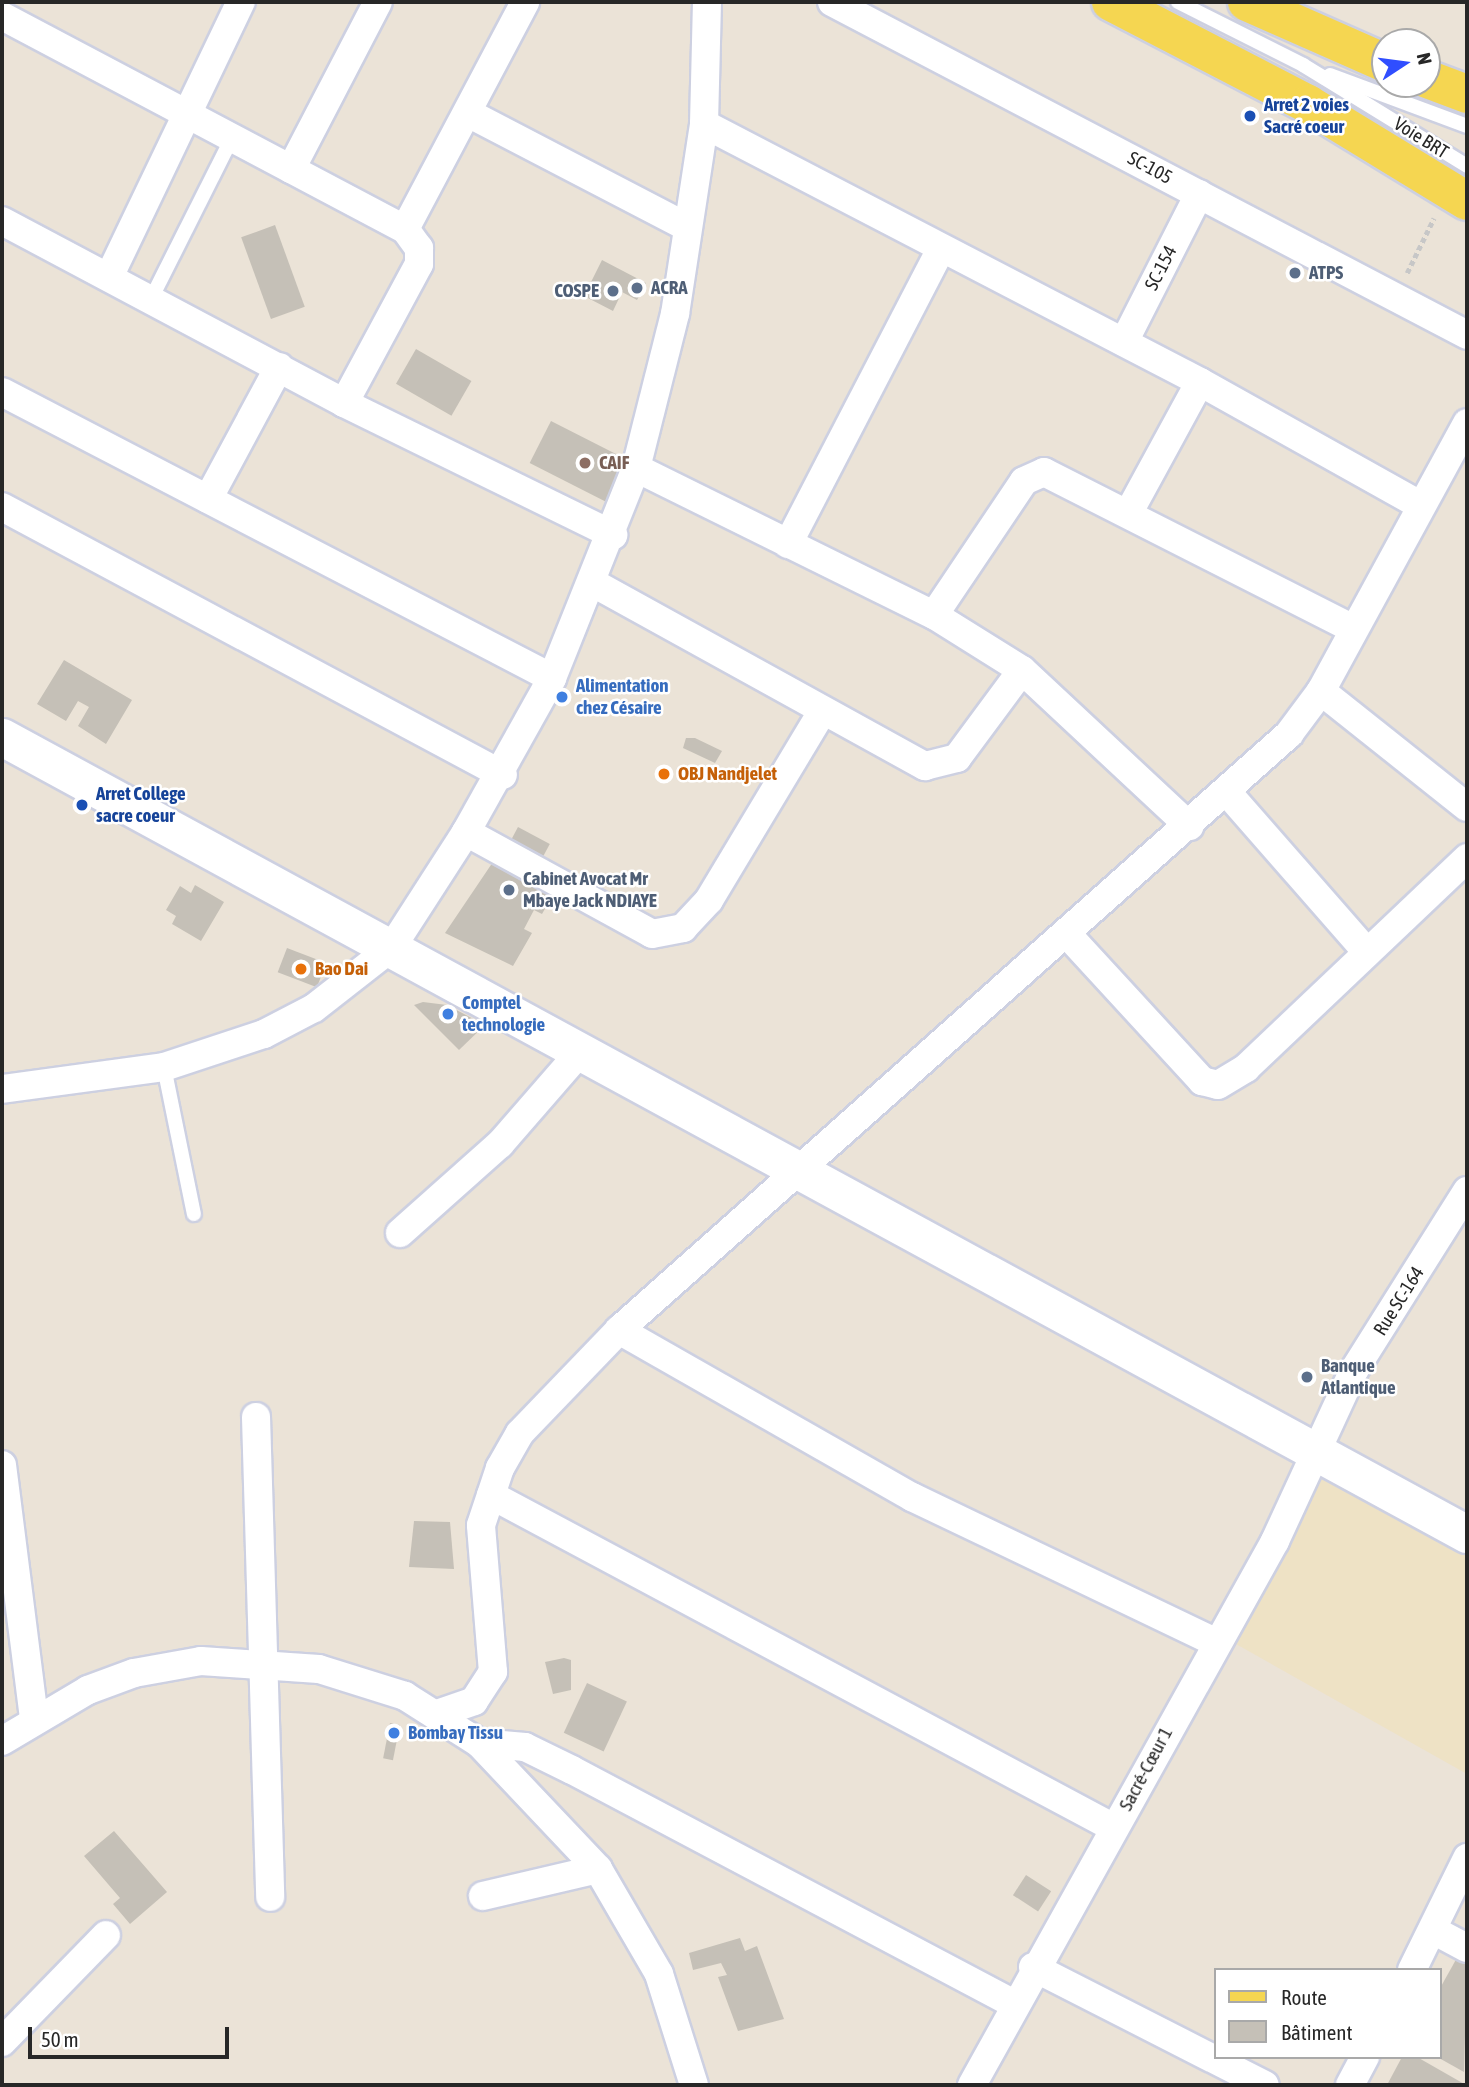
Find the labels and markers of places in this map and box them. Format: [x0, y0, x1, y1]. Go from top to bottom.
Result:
place label: Arret 2 voies Sacré coeur [1264, 94, 1349, 138]
marker: Arret 2 voies Sacré coeur [1242, 108, 1258, 124]
place label: ATPS [1309, 262, 1343, 284]
marker: ATPS [1287, 265, 1303, 281]
place label: ACRA [651, 277, 688, 299]
place label: COSPE [554, 280, 599, 302]
marker: ACRA [629, 280, 645, 296]
marker: COSPE [605, 283, 621, 299]
place label: CAIF [599, 452, 629, 474]
marker: CAIF [577, 455, 593, 471]
place label: Alimentation chez Césaire [576, 675, 669, 719]
marker: Alimentation chez Césaire [554, 689, 570, 705]
place label: OBJ Nandjelet [678, 763, 777, 785]
marker: OBJ Nandjelet [656, 766, 672, 782]
place label: Arret College sacre coeur [96, 783, 186, 827]
marker: Arret College sacre coeur [74, 797, 90, 813]
place label: Cabinet Avocat Mr Mbaye Jack NDIAYE [523, 868, 657, 912]
marker: Cabinet Avocat Mr Mbaye Jack NDIAYE [501, 882, 517, 898]
place label: Bao Dai [315, 958, 368, 980]
marker: Bao Dai [293, 961, 309, 977]
place label: Comptel technologie [462, 992, 545, 1036]
marker: Comptel technologie [440, 1006, 456, 1022]
place label: Banque Atlantique [1321, 1355, 1396, 1399]
marker: Banque Atlantique [1299, 1369, 1315, 1385]
place label: Bombay Tissu [408, 1722, 503, 1744]
marker: Bombay Tissu [386, 1725, 402, 1741]

